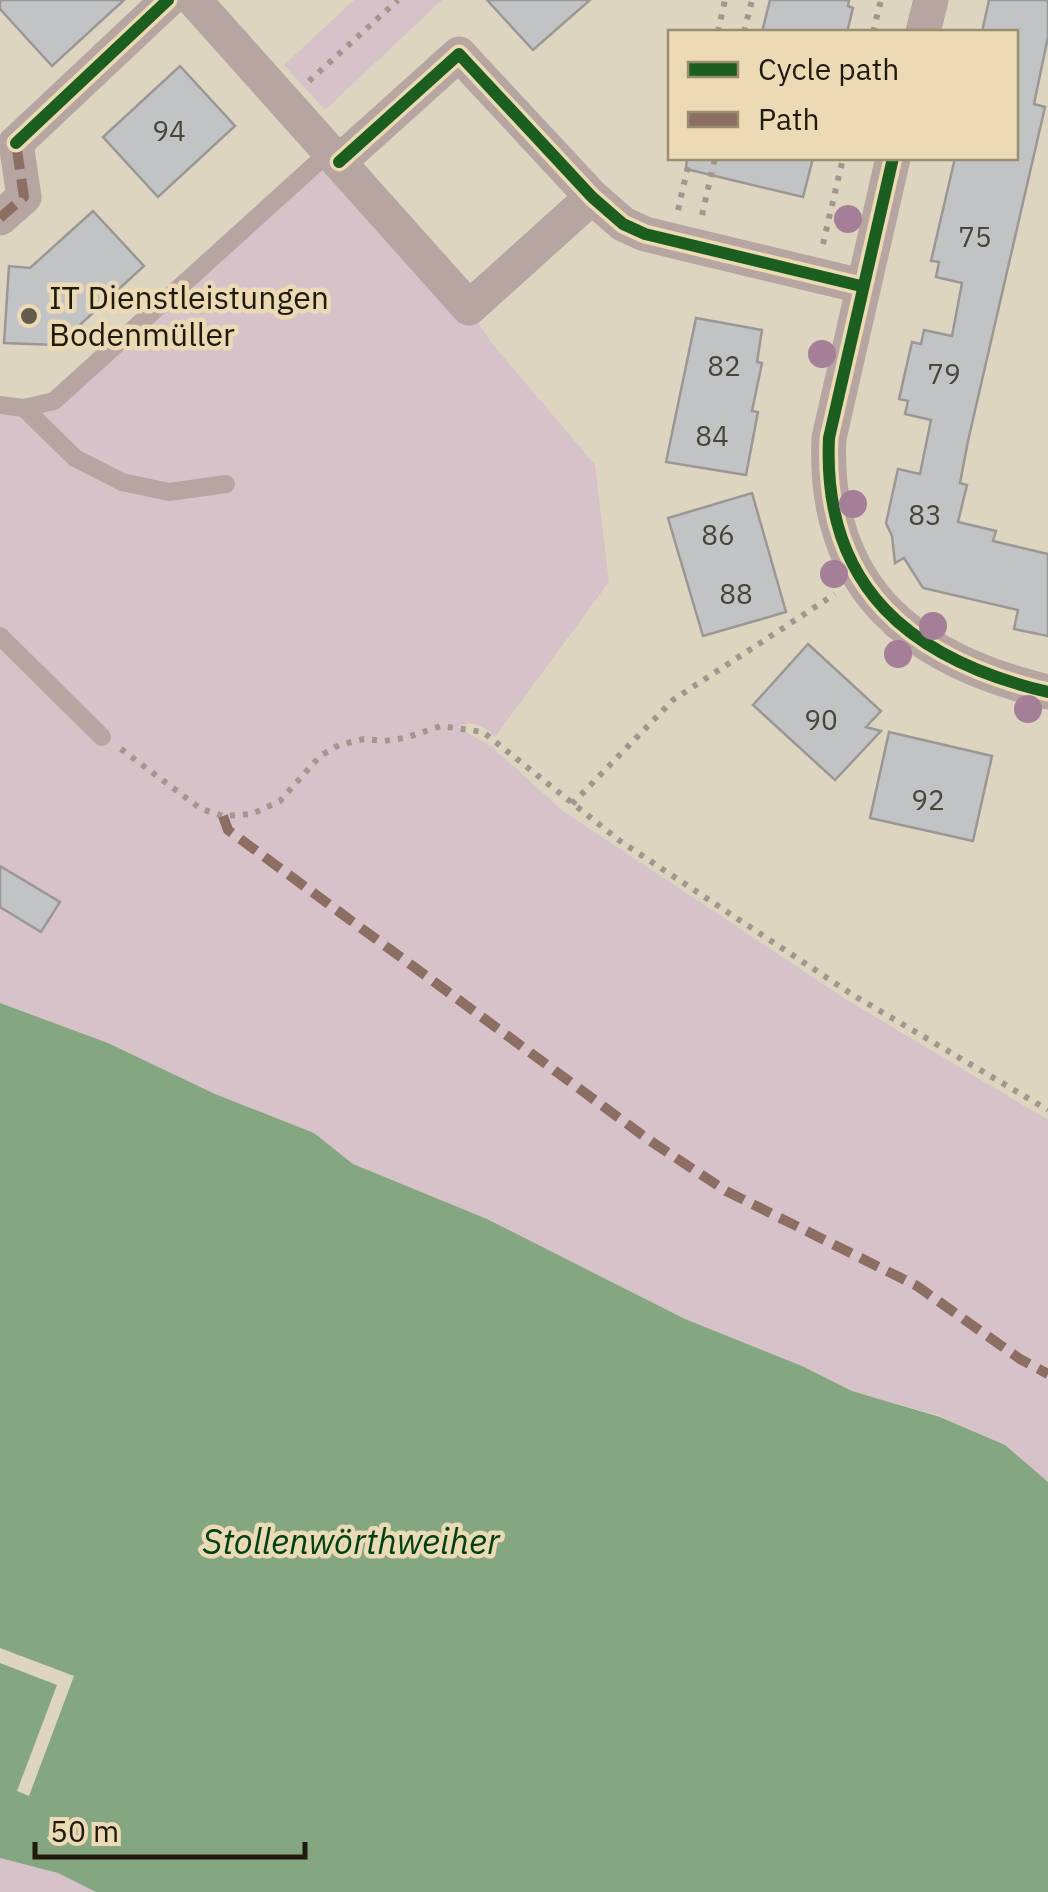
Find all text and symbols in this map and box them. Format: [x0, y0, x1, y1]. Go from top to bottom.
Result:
legend [668, 30, 1018, 160]
text: Cycle path [758, 49, 899, 88]
text: Path [758, 99, 819, 138]
house number: 94 [152, 112, 186, 149]
house number: 75 [958, 218, 992, 255]
place label: IT Dienstleistungen Bodenmüller [49, 276, 329, 355]
marker: IT Dienstleistungen Bodenmüller [18, 305, 40, 327]
house number: 82 [707, 347, 741, 384]
house number: 79 [927, 355, 961, 392]
house number: 84 [695, 417, 729, 454]
house number: 83 [908, 496, 942, 533]
house number: 86 [701, 516, 735, 553]
house number: 88 [719, 575, 753, 612]
house number: 90 [804, 701, 838, 738]
house number: 92 [911, 781, 945, 818]
water label: Stollenwörthweiher [202, 1518, 501, 1564]
scale bar [35, 1797, 305, 1859]
text: 50 m [50, 1811, 119, 1850]

